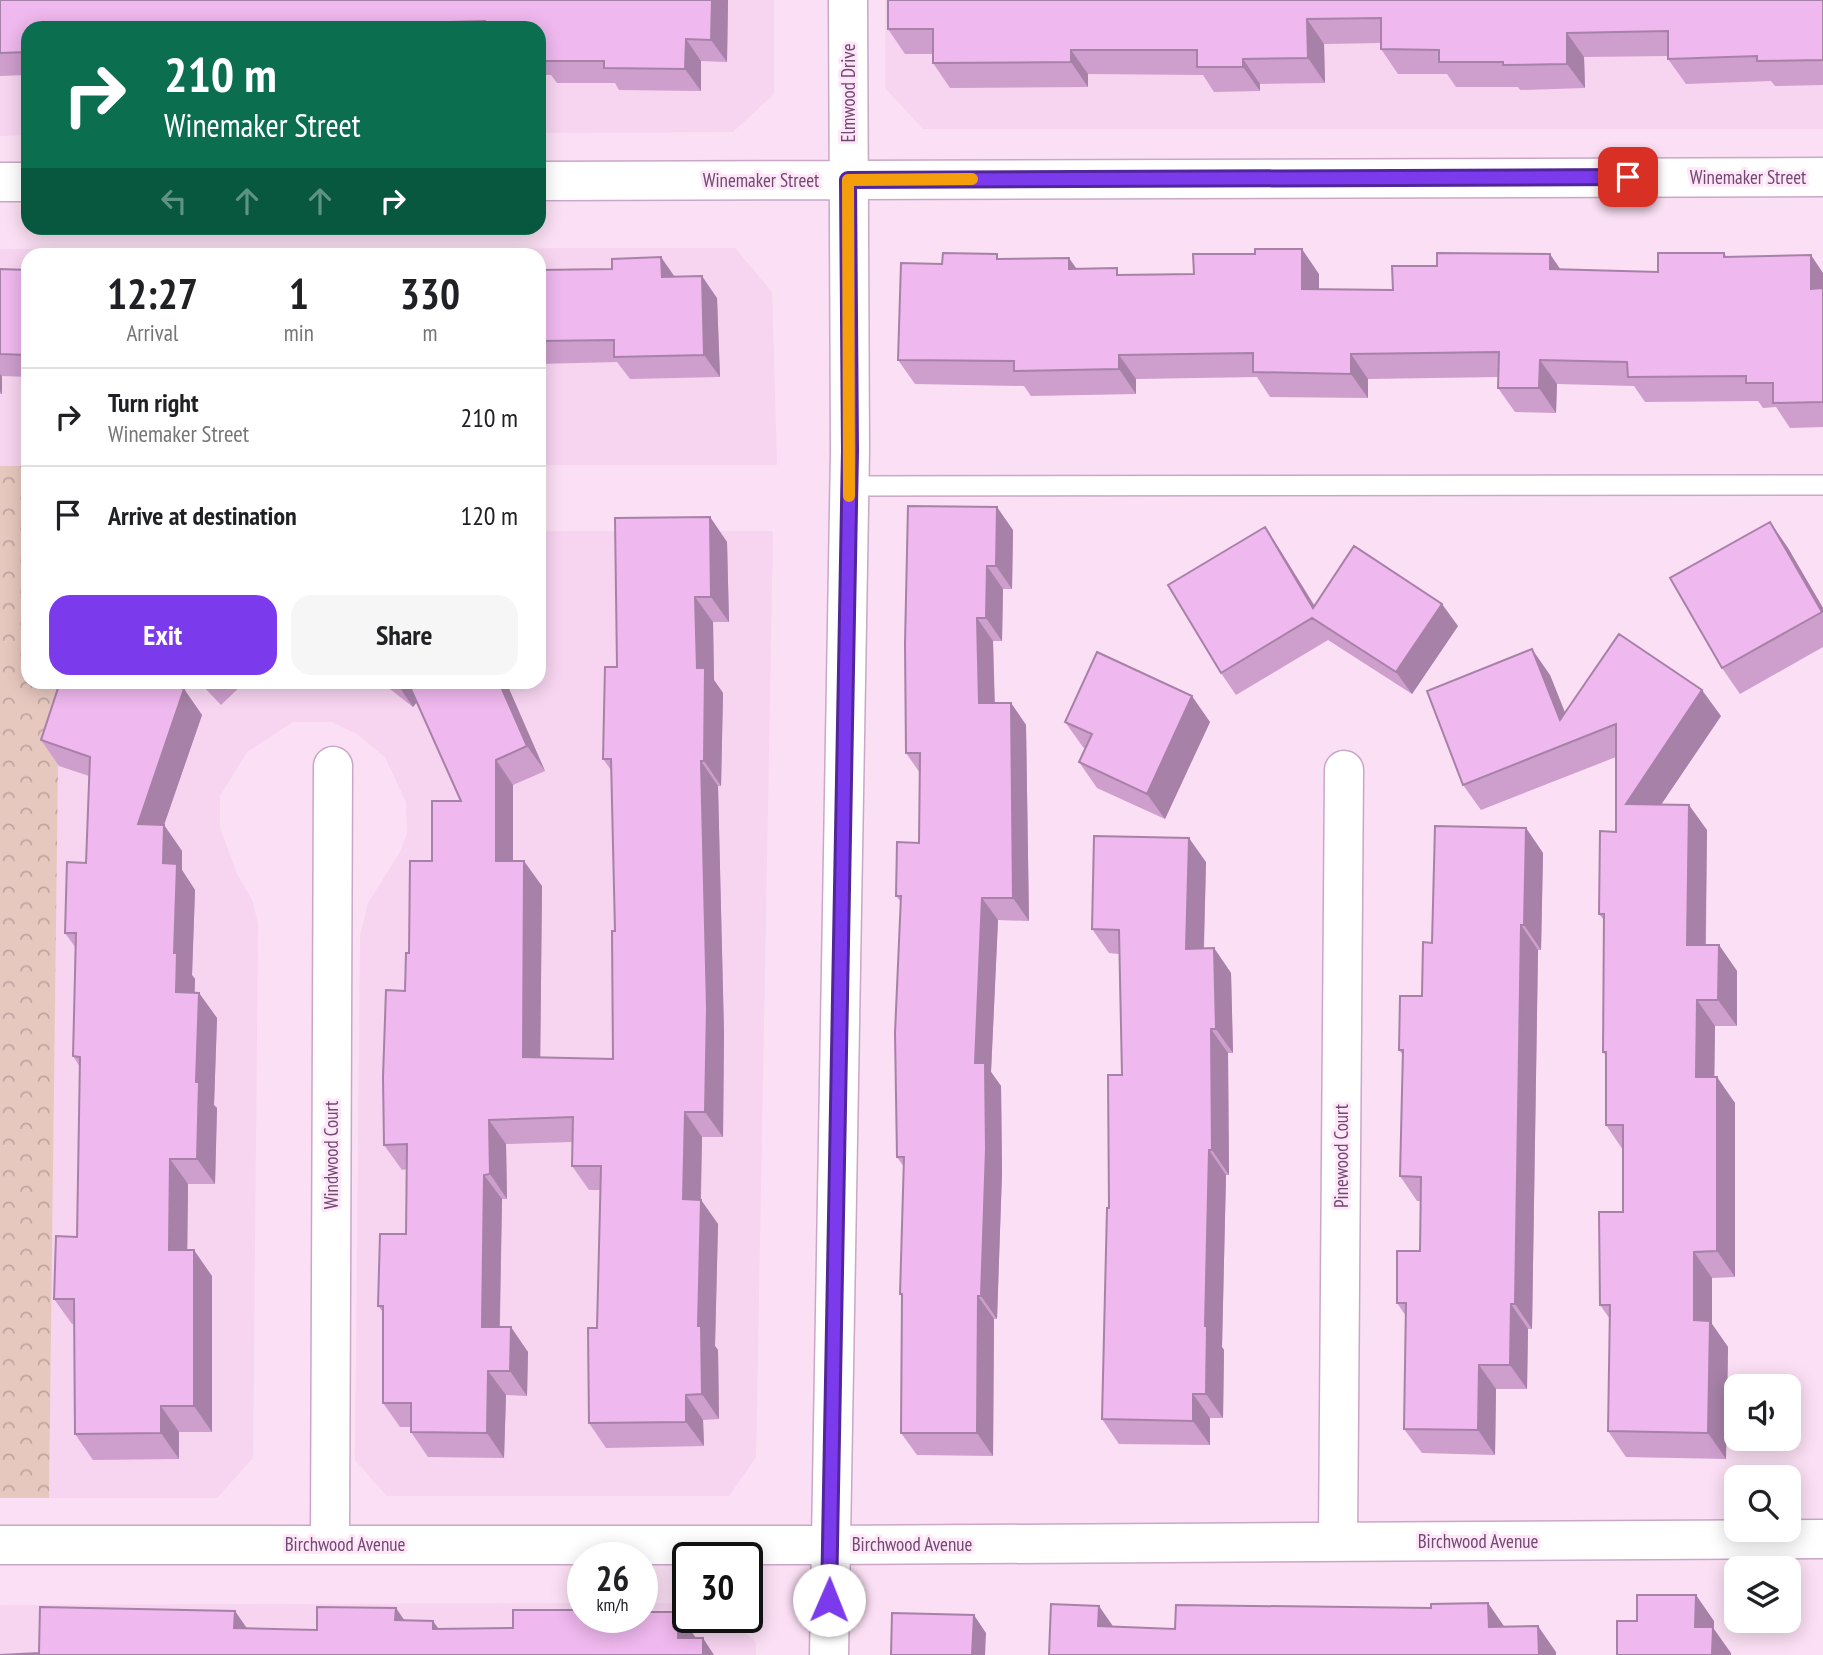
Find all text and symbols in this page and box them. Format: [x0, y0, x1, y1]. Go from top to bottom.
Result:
text: 210 m [164, 42, 277, 106]
street label: Elmwood Drive [836, 43, 860, 143]
icon: right [49, 49, 140, 140]
text: Winemaker Street [164, 104, 360, 146]
pin [1598, 147, 1658, 207]
icon: arrive [1609, 158, 1647, 196]
street label: Winemaker Street [1690, 165, 1807, 189]
street label: Winemaker Street [703, 168, 820, 192]
icon: left [155, 182, 193, 220]
icon: ahead [228, 182, 266, 220]
icon: ahead [301, 182, 339, 220]
icon: right [374, 182, 412, 220]
text: 12:27 [107, 266, 198, 321]
text: 1 [289, 266, 309, 321]
text: 330 [400, 266, 460, 321]
text: Arrival [126, 318, 178, 347]
text: min [284, 318, 314, 347]
text: m [422, 318, 437, 347]
text: Turn right [108, 386, 199, 419]
icon: right [49, 398, 87, 436]
text: 210 m [460, 401, 518, 434]
text: Winemaker Street [108, 419, 249, 448]
icon: arrive [49, 496, 87, 534]
text: Arrive at destination [108, 499, 297, 532]
text: 120 m [460, 499, 518, 532]
button: Exit [49, 595, 277, 675]
button: Share [291, 595, 518, 675]
street label: Windwood Court [319, 1100, 343, 1209]
street label: Pinewood Court [1329, 1103, 1353, 1208]
map controls [1724, 1374, 1801, 1633]
button: sound [1724, 1374, 1801, 1451]
button: search [1724, 1465, 1801, 1542]
street label: Birchwood Avenue [1418, 1529, 1538, 1553]
street label: Birchwood Avenue [285, 1532, 405, 1556]
street label: Birchwood Avenue [852, 1532, 972, 1556]
speed limit sign: 30 [672, 1542, 763, 1633]
text: 26 [596, 1555, 629, 1601]
button: layers [1724, 1556, 1801, 1633]
position arrow [792, 1563, 866, 1637]
text: km/h [597, 1593, 628, 1616]

